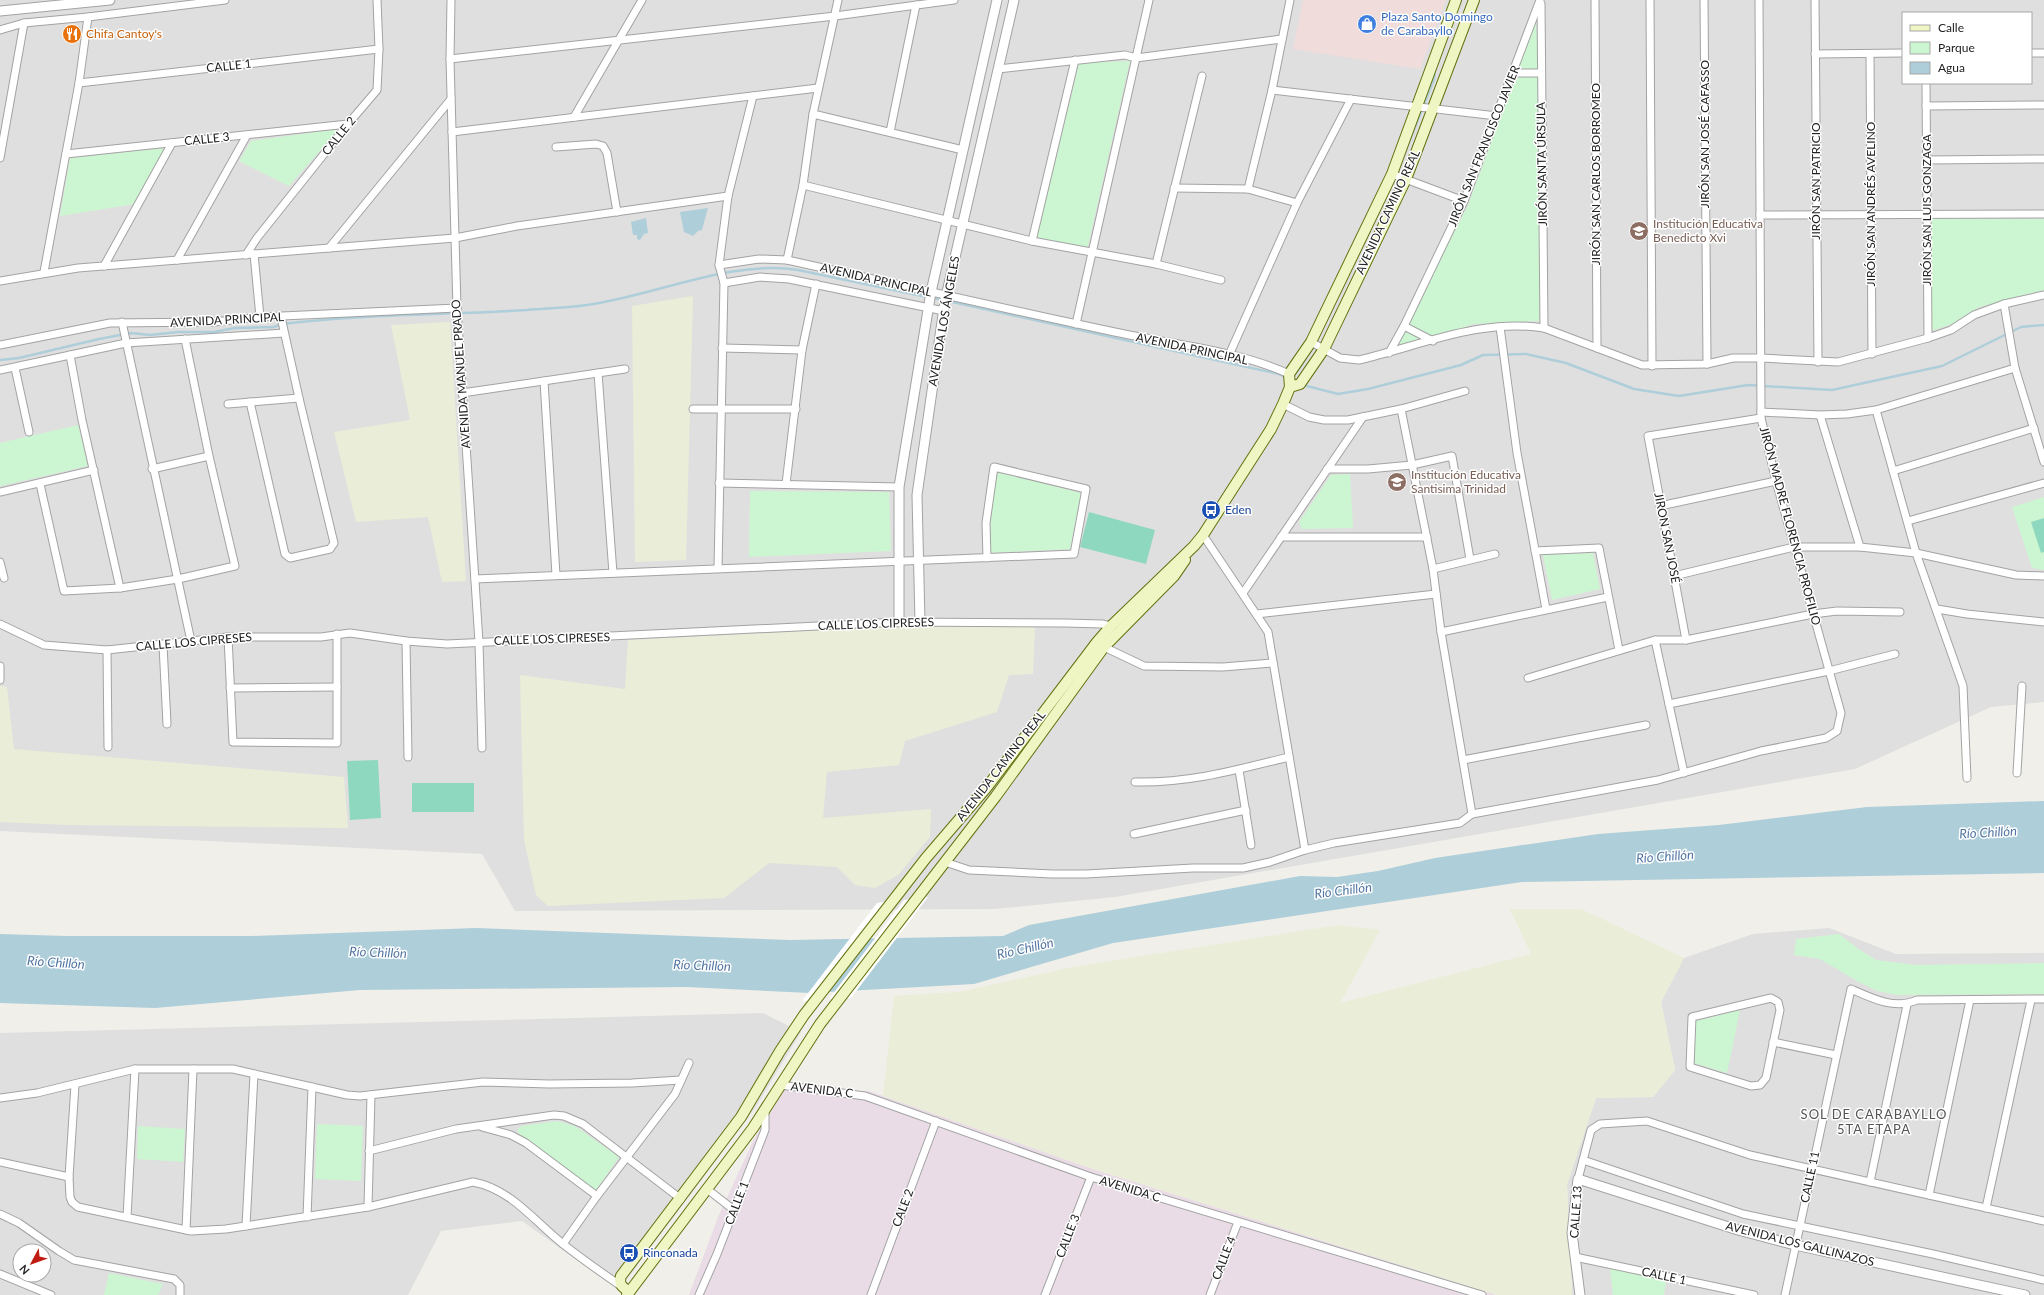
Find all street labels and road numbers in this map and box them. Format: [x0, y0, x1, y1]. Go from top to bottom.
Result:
street label: CALLE 1 [206, 56, 252, 75]
street label: JIRÓN SAN JOSÉ CAFASSO [1697, 59, 1712, 208]
street label: JIRÓN SAN FRANCISCO JAVIER [1444, 63, 1523, 229]
street label: JIRÓN SAN CARLOS BORROMEO [1588, 82, 1603, 265]
street label: JIRÓN SANTA ÚRSULA [1533, 101, 1550, 226]
street label: CALLE 2 [318, 113, 359, 158]
street label: JIRÓN SAN ANDRÉS AVELINO [1863, 121, 1878, 286]
street label: JIRÓN SAN PATRICIO [1808, 122, 1823, 240]
street label: CALLE 3 [184, 129, 230, 148]
street label: JIRÓN SAN LUIS GONZAGA [1919, 133, 1934, 286]
street label: AVENIDA CAMINO REAL [1352, 147, 1423, 277]
street label: AVENIDA LOS ÁNGELES [925, 255, 962, 387]
street label: AVENIDA PRINCIPAL [819, 259, 933, 300]
street label: AVENIDA MANUEL PRADO [448, 299, 473, 449]
street label: AVENIDA PRINCIPAL [170, 309, 284, 330]
street label: AVENIDA PRINCIPAL [1135, 329, 1250, 368]
street label: JIRÓN MADRE FLORENCIA PROFILIO [1757, 425, 1824, 627]
street label: JIRON SAN JOSÉ [1651, 491, 1684, 585]
street label: CALLE LOS CIPRESES [818, 614, 934, 633]
street label: CALLE LOS CIPRESES [135, 629, 253, 654]
street label: CALLE LOS CIPRESES [494, 629, 610, 648]
street label: AVENIDA CAMINO REAL [953, 708, 1048, 824]
street label: AVENIDA C [790, 1078, 854, 1101]
street label: CALLE 11 [1797, 1150, 1822, 1204]
street label: AVENIDA C [1098, 1172, 1162, 1205]
street label: CALLE 1 [721, 1179, 752, 1227]
street label: CALLE 13 [1566, 1185, 1585, 1239]
street label: CALE 2 [888, 1187, 917, 1229]
street label: CALLE 3 [1052, 1212, 1083, 1260]
street label: AVENIDA LOS GALLINAZOS [1724, 1218, 1876, 1269]
street label: CALLE 4 [1208, 1234, 1239, 1282]
street label: CALLE 1 [1640, 1263, 1688, 1288]

